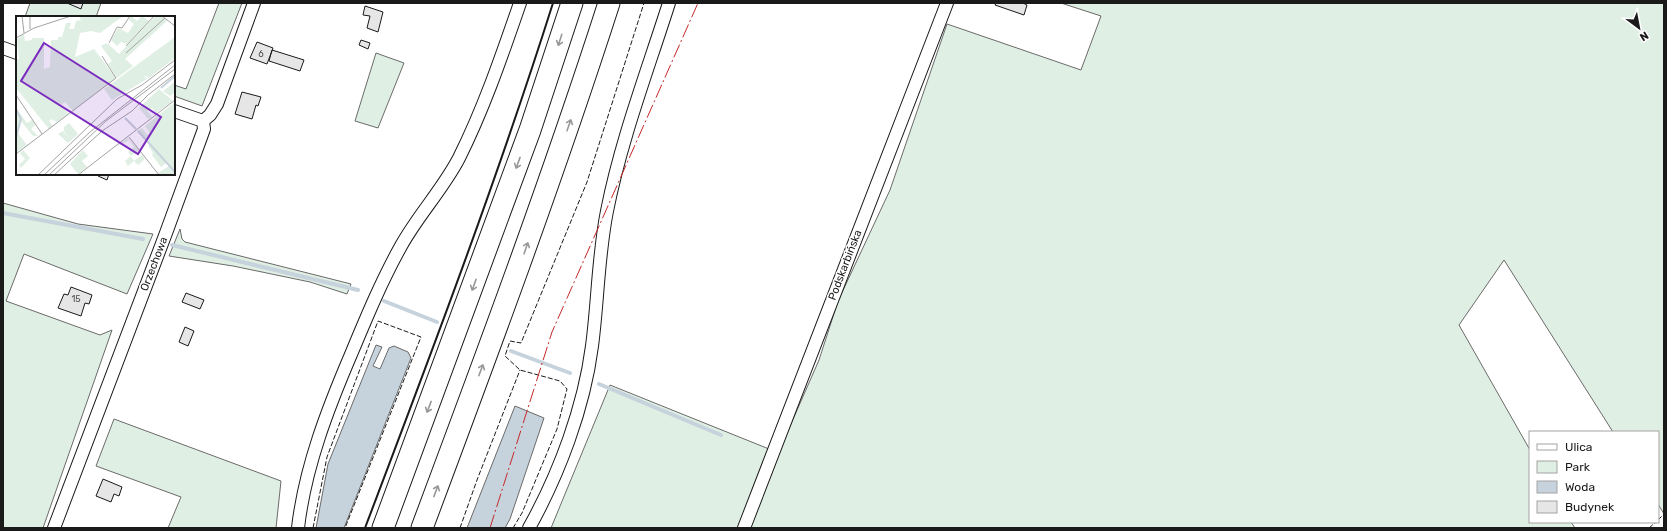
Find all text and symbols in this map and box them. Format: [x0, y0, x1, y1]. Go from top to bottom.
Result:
north arrow [1619, 8, 1659, 48]
inset map [16, 16, 175, 175]
text: N [1637, 28, 1651, 44]
one-way arrow [556, 33, 563, 46]
house number: 6 [258, 49, 264, 59]
one-way arrow [565, 119, 573, 131]
one-way arrow [514, 157, 522, 169]
street label: Podskarbińska [826, 228, 864, 302]
street label: Orzechowa [138, 235, 170, 293]
one-way arrow [522, 242, 530, 254]
one-way arrow [469, 279, 477, 291]
house number: 15 [71, 294, 81, 304]
one-way arrow [478, 364, 486, 376]
one-way arrow [424, 401, 432, 413]
legend [1529, 431, 1659, 523]
text: Ulica [1565, 440, 1592, 454]
text: Park [1565, 460, 1591, 474]
text: Woda [1565, 480, 1595, 494]
one-way arrow [432, 486, 440, 498]
text: Budynek [1565, 500, 1615, 514]

